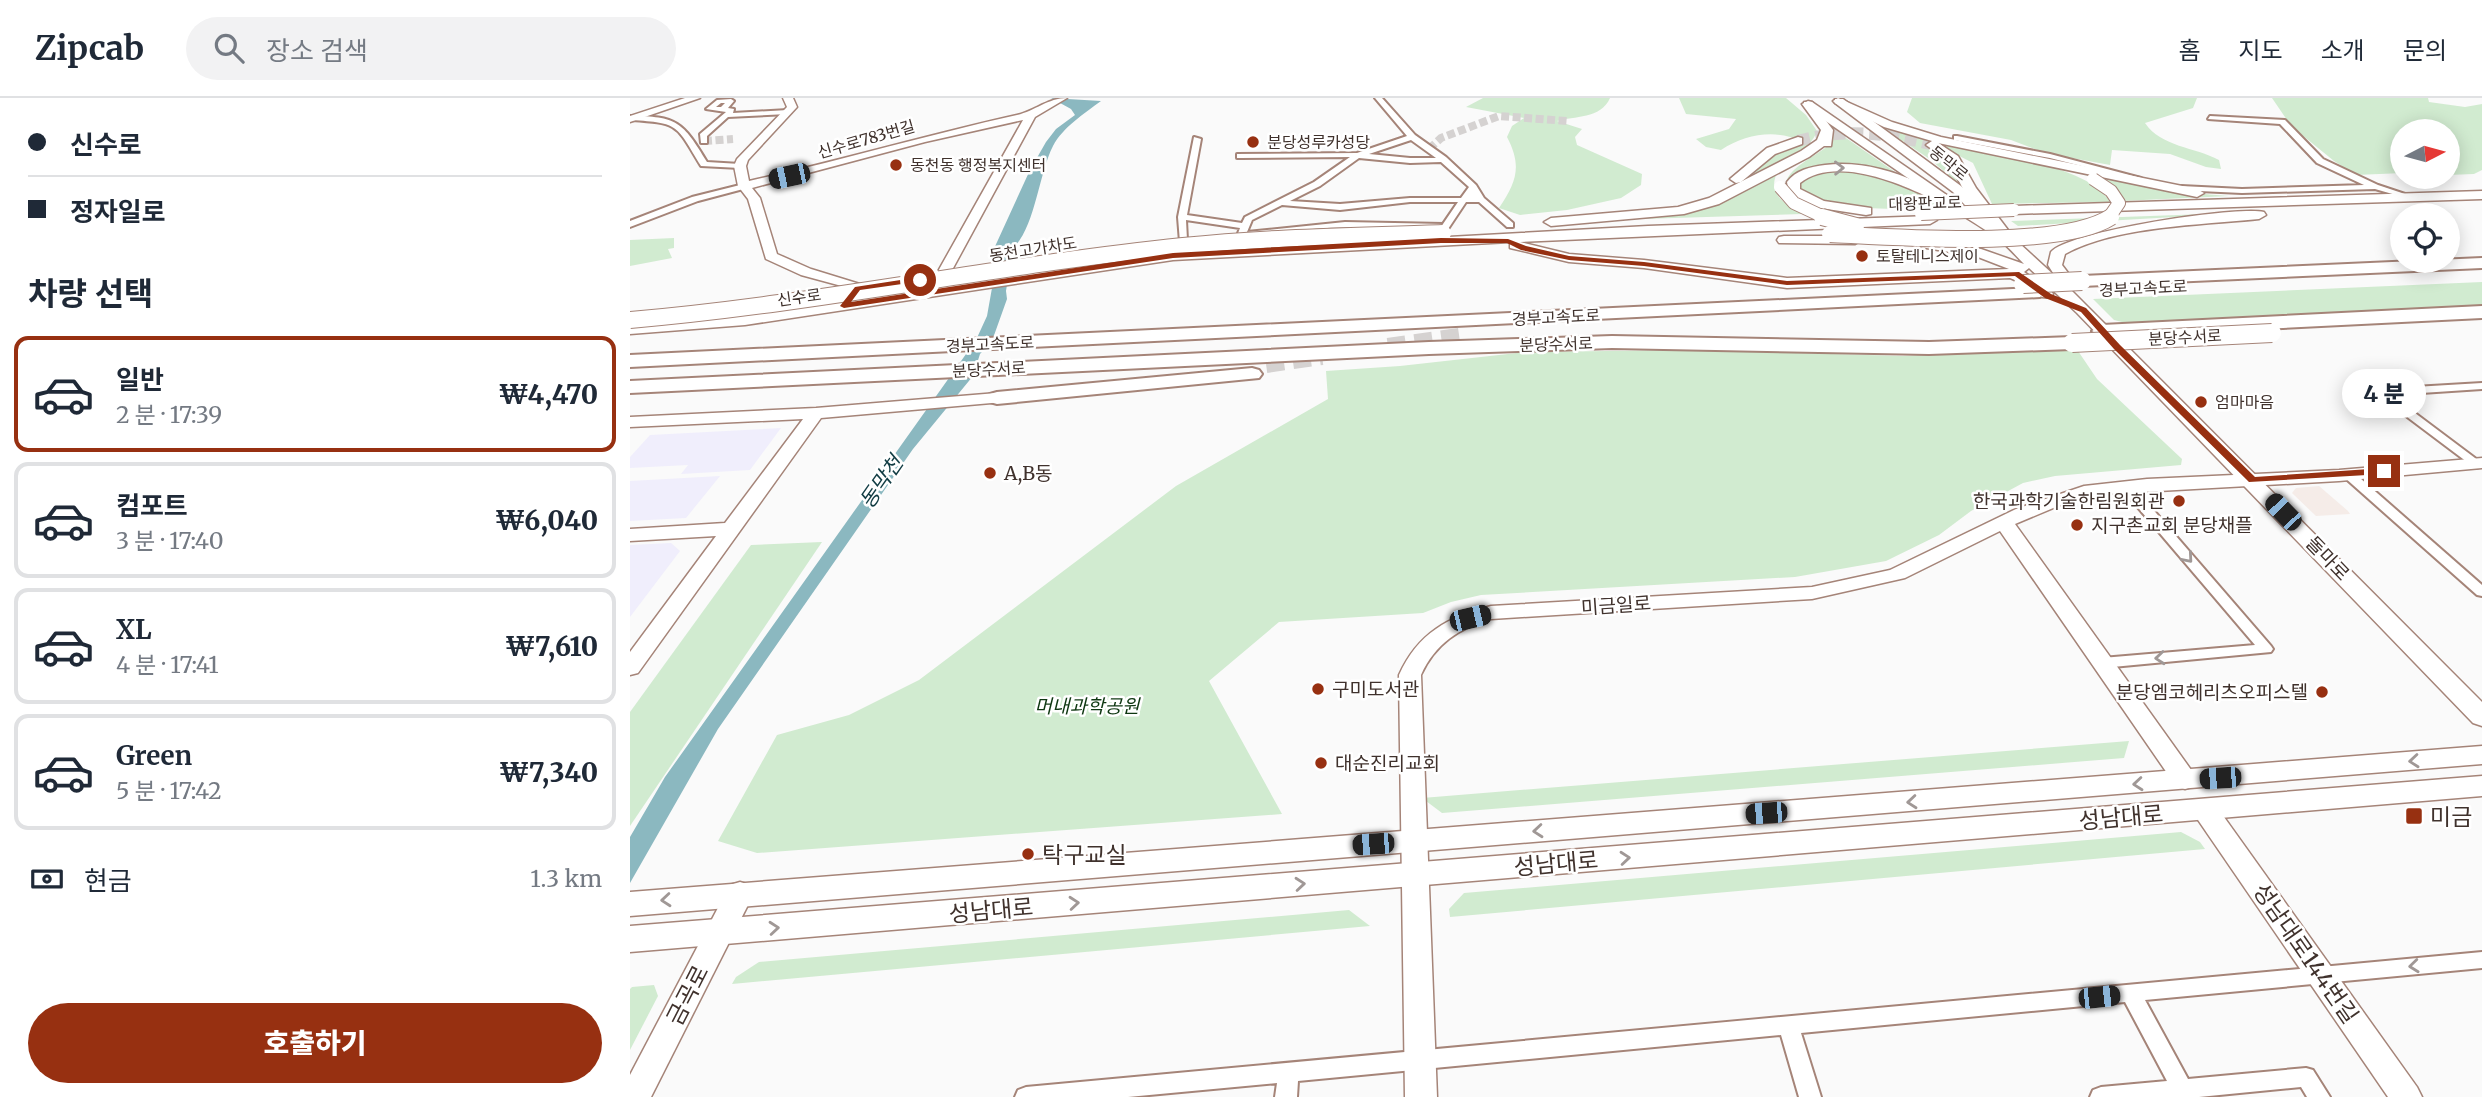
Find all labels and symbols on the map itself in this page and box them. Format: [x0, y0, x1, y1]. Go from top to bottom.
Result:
street label: 신수로783번길 [815, 116, 917, 162]
north arrow [2390, 119, 2460, 189]
place label: 분당성루카성당 [1267, 132, 1370, 152]
marker: 분당성루카성당 [1245, 134, 1261, 150]
street label: 동막로 [1926, 141, 1973, 185]
place label: 동천동 행정복지센터 [910, 155, 1046, 175]
marker: 동천동 행정복지센터 [888, 157, 904, 173]
car [767, 161, 812, 191]
one-way arrow [1834, 161, 1845, 176]
street label: 대왕판교로 [1888, 192, 1962, 214]
street label: 동천고가차도 [988, 232, 1078, 266]
place label: 토탈테니스제이 [1876, 246, 1979, 266]
marker: 토탈테니스제이 [1854, 248, 1870, 264]
route start [904, 264, 936, 296]
street label: 경부고속도로 [2098, 276, 2188, 300]
street label: 신수로 [776, 284, 823, 310]
street label: 경부고속도로 [1511, 305, 1601, 329]
street label: 분당수서로 [2148, 325, 2223, 349]
street label: 경부고속도로 [945, 332, 1035, 356]
street label: 분당수서로 [1519, 333, 1593, 355]
street label: 분당수서로 [952, 357, 1027, 381]
callout: 4 분 [2342, 370, 2426, 418]
place label: 엄마마음 [2215, 392, 2274, 412]
marker: 엄마마음 [2193, 394, 2209, 410]
water label: 동막천 [853, 448, 910, 513]
route end [2368, 455, 2400, 487]
place label: A,B동 [1003, 461, 1053, 485]
marker: A,B동 [982, 465, 998, 481]
place label: 한국과학기술한림원회관 [1973, 489, 2165, 513]
car [2261, 490, 2306, 534]
marker: 한국과학기술한림원회관 [2171, 493, 2187, 509]
place label: 지구촌교회 분당채플 [2091, 513, 2253, 537]
marker: 지구촌교회 분당채플 [2069, 517, 2085, 533]
street label: 돌마로 [2301, 531, 2355, 585]
one-way arrow [2180, 549, 2192, 562]
street label: 미금일로 [1580, 591, 1652, 619]
car [1448, 603, 1493, 633]
one-way arrow [2154, 650, 2165, 665]
place label: 구미도서관 [1332, 677, 1419, 701]
place label: 분당엠코헤리츠오피스텔 [2116, 680, 2308, 704]
marker: 구미도서관 [1310, 681, 1326, 697]
marker: 분당엠코헤리츠오피스텔 [2314, 684, 2330, 700]
park label: 머내과학공원 [1035, 694, 1141, 718]
place label: 대순진리교회 [1335, 751, 1440, 775]
one-way arrow [2408, 753, 2419, 768]
marker: 대순진리교회 [1313, 755, 1329, 771]
car [2199, 766, 2242, 790]
one-way arrow [2133, 776, 2144, 791]
one-way arrow [1906, 794, 1917, 809]
street label: 성남대로 [2078, 799, 2164, 835]
car [1745, 801, 1788, 825]
place label: 미금 [2430, 802, 2472, 831]
marker: 미금 [2404, 806, 2424, 826]
one-way arrow [1533, 823, 1544, 838]
car [1352, 832, 1395, 856]
place label: 탁구교실 [1042, 840, 1127, 869]
street label: 성남대로 [1513, 845, 1599, 881]
marker: 탁구교실 [1020, 846, 1036, 862]
one-way arrow [1620, 851, 1631, 866]
one-way arrow [1295, 877, 1306, 892]
street label: 성남대로144번길 [2247, 877, 2365, 1029]
street label: 성남대로 [948, 892, 1034, 928]
one-way arrow [660, 893, 672, 908]
one-way arrow [1068, 896, 1079, 911]
one-way arrow [768, 921, 779, 936]
one-way arrow [2408, 959, 2420, 974]
street label: 금곡로 [660, 960, 714, 1030]
car [2078, 984, 2121, 1010]

